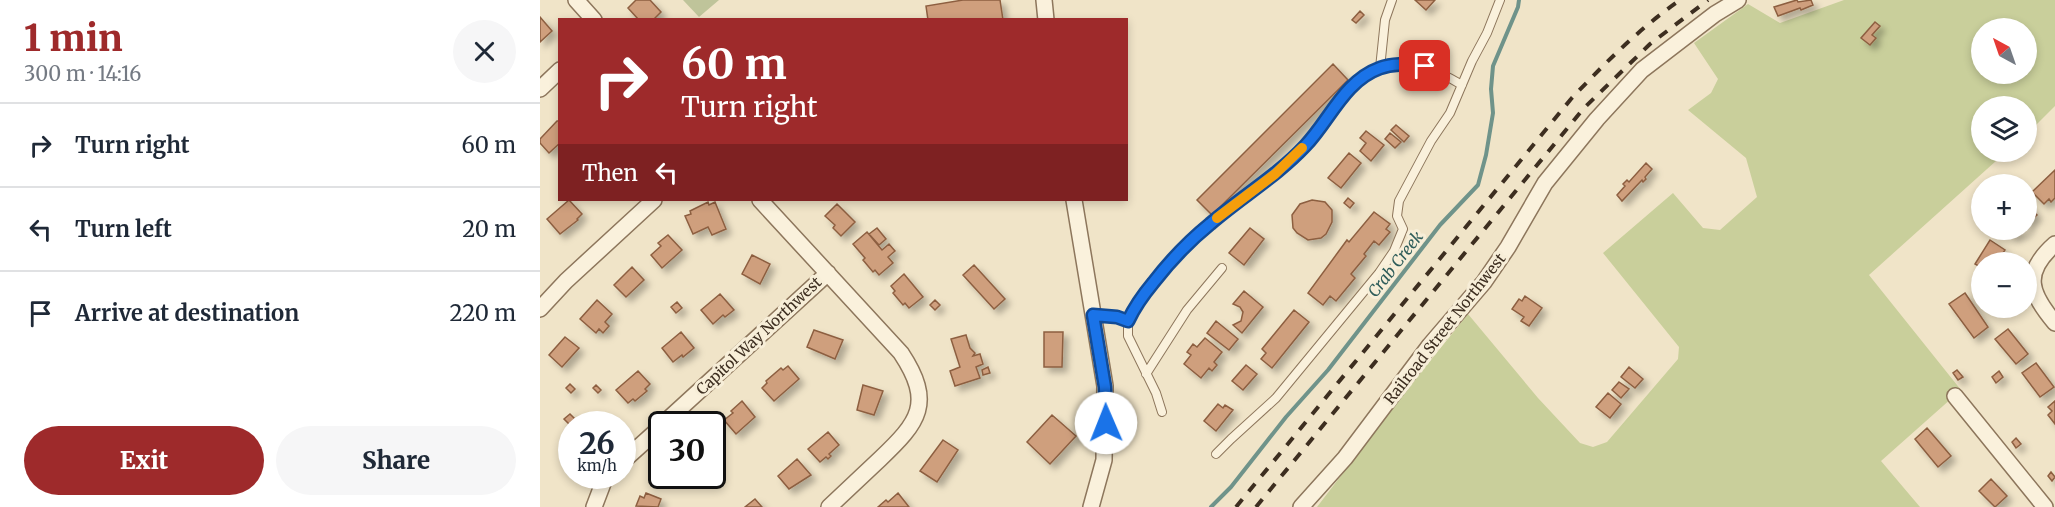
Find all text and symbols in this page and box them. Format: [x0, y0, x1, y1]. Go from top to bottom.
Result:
text: 1 min [24, 16, 123, 61]
north arrow [1971, 18, 2037, 84]
map controls [1971, 18, 2037, 318]
button: close [453, 20, 516, 83]
text: 60 m [681, 38, 787, 90]
pin [1399, 40, 1450, 91]
icon: right [582, 42, 660, 120]
icon: arrive [1408, 49, 1441, 82]
text: 300 m · 14:16 [24, 61, 141, 86]
text: Turn right [681, 90, 818, 124]
button: layers [1971, 96, 2037, 162]
icon: right [24, 129, 57, 162]
text: Turn right [75, 131, 189, 159]
text: 60 m [462, 131, 516, 159]
icon: left [650, 156, 683, 189]
text: Then [582, 159, 638, 187]
button: + [1971, 174, 2037, 240]
icon: left [24, 213, 57, 246]
text: Turn left [75, 215, 172, 243]
text: 20 m [462, 215, 516, 243]
water label: Crab Creek [1363, 227, 1427, 301]
street label: Railroad Street Northwest [1380, 249, 1510, 408]
button: − [1971, 252, 2037, 318]
street label: Capitol Way Northwest [692, 272, 825, 399]
icon: arrive [24, 297, 57, 330]
text: Arrive at destination [75, 299, 299, 327]
text: 220 m [449, 299, 516, 327]
position arrow [1074, 391, 1138, 455]
speed limit sign: 30 [648, 411, 726, 489]
text: 26 [579, 424, 615, 462]
button: Exit [24, 426, 264, 495]
button: Share [276, 426, 516, 495]
text: km/h [577, 456, 617, 475]

